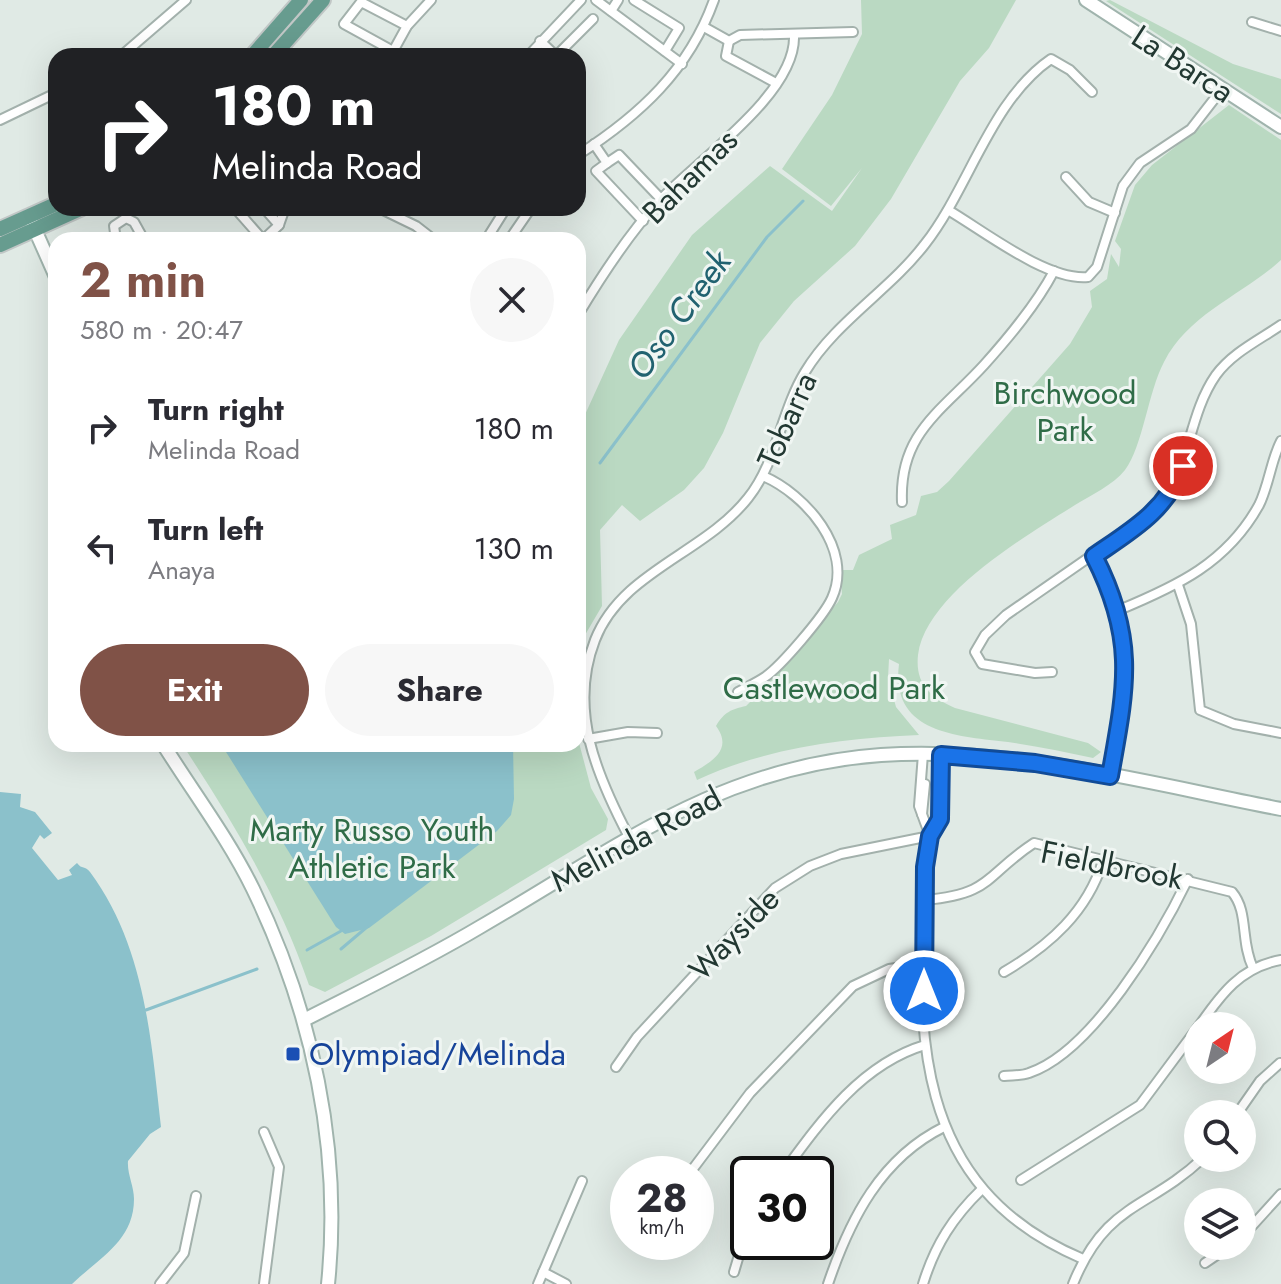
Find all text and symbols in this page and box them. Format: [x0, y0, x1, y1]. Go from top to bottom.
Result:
street label: La Barca [1123, 14, 1243, 114]
text: 180 m [212, 65, 375, 146]
icon: right [80, 80, 184, 184]
street label: Bahamas [632, 118, 748, 234]
text: Melinda Road [212, 140, 423, 192]
water label: Oso Creek [615, 239, 744, 390]
text: 2 min [80, 246, 206, 315]
button: close [470, 258, 554, 342]
text: 580 m · 20:47 [80, 311, 243, 349]
street label: Tobarra [746, 365, 828, 475]
park label: Birchwood Park [993, 370, 1137, 453]
text: Turn right [148, 388, 284, 431]
icon: right [80, 406, 124, 450]
text: 180 m [474, 407, 554, 450]
text: Melinda Road [148, 431, 300, 469]
pin [1149, 432, 1217, 500]
icon: arrive [1161, 444, 1205, 488]
text: Turn left [148, 508, 263, 551]
icon: left [80, 526, 124, 570]
text: 130 m [474, 527, 554, 570]
text: Anaya [148, 551, 215, 589]
button: Exit [80, 644, 309, 736]
button: Share [325, 644, 554, 736]
park label: Castlewood Park [723, 665, 946, 711]
street label: Melinda Road [543, 775, 729, 903]
park label: Marty Russo Youth Athletic Park [250, 807, 494, 890]
street label: Fieldbrook [1037, 829, 1188, 902]
street label: Wayside [678, 877, 790, 991]
position arrow [882, 949, 966, 1033]
north arrow [1184, 1012, 1256, 1084]
map controls [1184, 1012, 1256, 1260]
place label: Olympiad/Melinda [309, 1031, 566, 1077]
marker: Olympiad/Melinda [284, 1045, 302, 1063]
button: search [1184, 1100, 1256, 1172]
speed limit sign: 30 [730, 1156, 834, 1260]
text: 28 [636, 1169, 688, 1227]
button: layers [1184, 1188, 1256, 1260]
text: km/h [639, 1213, 685, 1242]

